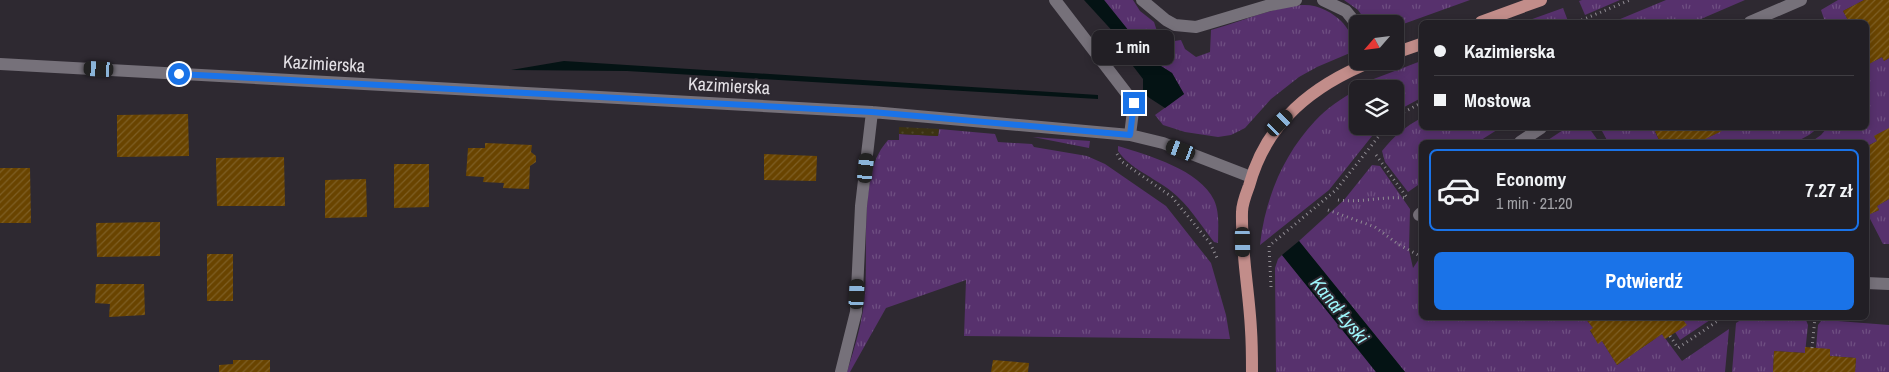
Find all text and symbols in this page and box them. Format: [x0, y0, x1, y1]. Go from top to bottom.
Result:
north arrow [1349, 15, 1404, 70]
map controls [1349, 15, 1404, 135]
callout: 1 min [1093, 31, 1175, 66]
text: 1 min [1116, 36, 1150, 58]
text: Kazimierska [1464, 38, 1555, 64]
street label: Kazimierska [282, 49, 366, 78]
car [83, 61, 114, 77]
route start [168, 63, 190, 85]
street label: Kazimierska [687, 71, 771, 100]
button: layers [1349, 80, 1404, 135]
text: Mostowa [1464, 87, 1531, 113]
route end [1123, 92, 1145, 114]
car [1264, 107, 1295, 139]
car [1164, 138, 1197, 162]
car [856, 152, 875, 184]
text: Economy [1496, 166, 1566, 192]
icon: car [1436, 168, 1481, 213]
text: 7.27 zł [1805, 177, 1852, 203]
text: 1 min · 21:20 [1496, 192, 1573, 214]
car [1235, 227, 1250, 257]
button: Potwierdź [1434, 252, 1854, 310]
water label: Kanał Łyski [1305, 271, 1376, 350]
car [848, 279, 865, 309]

